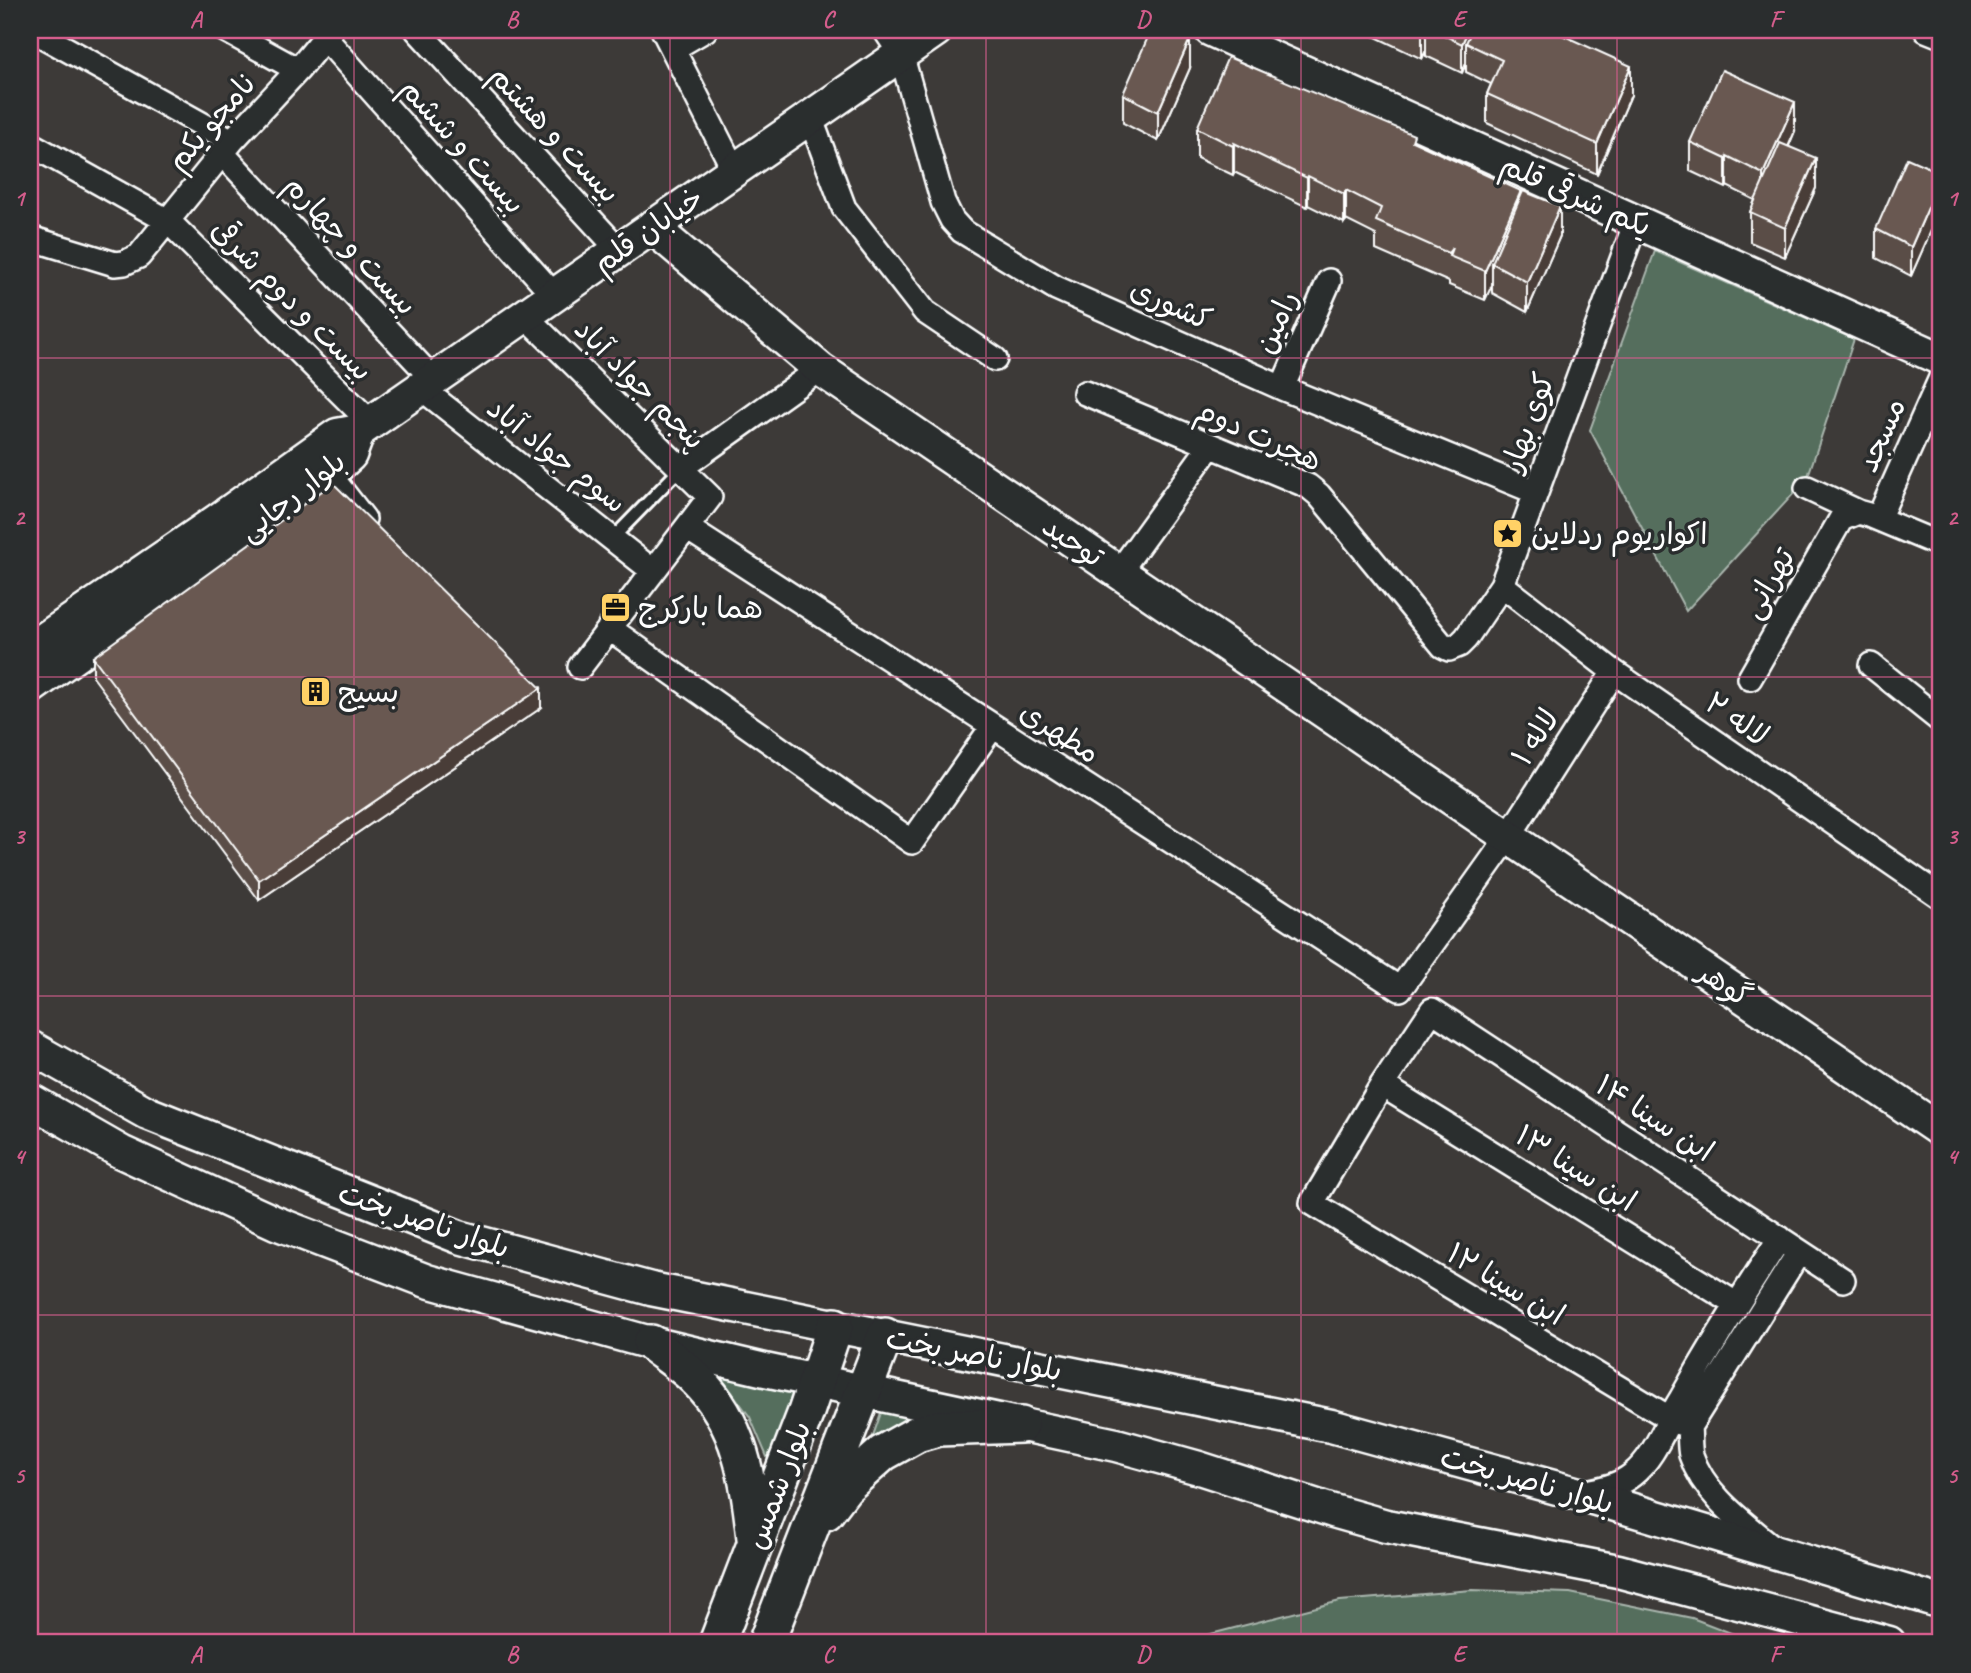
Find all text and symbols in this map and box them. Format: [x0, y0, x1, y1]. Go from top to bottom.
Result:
text: A [190, 5, 204, 34]
text: B [506, 5, 520, 34]
text: C [823, 5, 837, 34]
text: D [1136, 5, 1152, 34]
text: E [1453, 5, 1469, 34]
text: F [1770, 5, 1786, 34]
street label: بیست و هشتم [479, 57, 629, 213]
street label: نامجو یکم [158, 65, 266, 181]
street label: بیست و ششم [390, 70, 534, 224]
street label: یکم شرقی قلم [1494, 145, 1657, 248]
street label: بیست و چهارم [274, 167, 426, 325]
street label: خیابان قلم [585, 178, 712, 284]
text: 1 [14, 184, 27, 213]
text: 1 [1947, 184, 1960, 213]
street label: بیست و دوم شرقی [200, 211, 381, 392]
street label: کشوری [1124, 269, 1218, 339]
street label: رامین [1245, 284, 1307, 360]
street label: پنجم جواد آباد [564, 310, 714, 460]
street label: کوی بهار [1492, 368, 1563, 479]
street label: سوم جواد آباد [477, 389, 635, 525]
street label: هجرت دوم [1189, 390, 1328, 483]
street label: مسجد [1848, 392, 1914, 478]
street label: بلوار رجایی [231, 442, 353, 550]
text: 2 [14, 503, 27, 532]
text: 2 [1947, 503, 1960, 532]
street label: توحید [1035, 507, 1111, 575]
place label: اکواریوم ردلاین [1531, 515, 1708, 557]
place icon: اکواریوم ردلاین [1491, 517, 1525, 551]
street label: تهرانی [1733, 541, 1803, 625]
place label: هما بارکرج [638, 589, 763, 628]
office icon: هما بارکرج [598, 591, 632, 625]
place label: بسیج [338, 673, 399, 712]
building icon: بسیج [298, 675, 332, 709]
street label: لاله ۲ [1698, 683, 1776, 755]
street label: مطهری [1013, 692, 1107, 772]
street label: لاله ۱ [1503, 701, 1567, 773]
text: 3 [14, 822, 27, 851]
text: 3 [1947, 822, 1960, 851]
street label: گوهر [1688, 951, 1759, 1016]
street label: ابن سینا ۱۴ [1589, 1066, 1721, 1170]
street label: ابن سینا ۱۳ [1508, 1116, 1644, 1220]
text: 4 [14, 1142, 27, 1171]
text: 4 [1947, 1142, 1960, 1171]
street label: بلوار ناصر بخت [333, 1173, 515, 1267]
street label: ابن سینا ۱۲ [1440, 1234, 1572, 1334]
street label: بلوار ناصر بخت [883, 1318, 1065, 1390]
street label: بلوار شمس [736, 1416, 820, 1554]
street label: بلوار ناصر بخت [1436, 1437, 1618, 1523]
text: 5 [14, 1461, 26, 1490]
text: 5 [1947, 1461, 1959, 1490]
text: A [190, 1640, 204, 1669]
text: B [506, 1640, 520, 1669]
text: C [823, 1640, 837, 1669]
text: D [1136, 1640, 1152, 1669]
text: E [1453, 1640, 1469, 1669]
text: F [1770, 1640, 1786, 1669]

